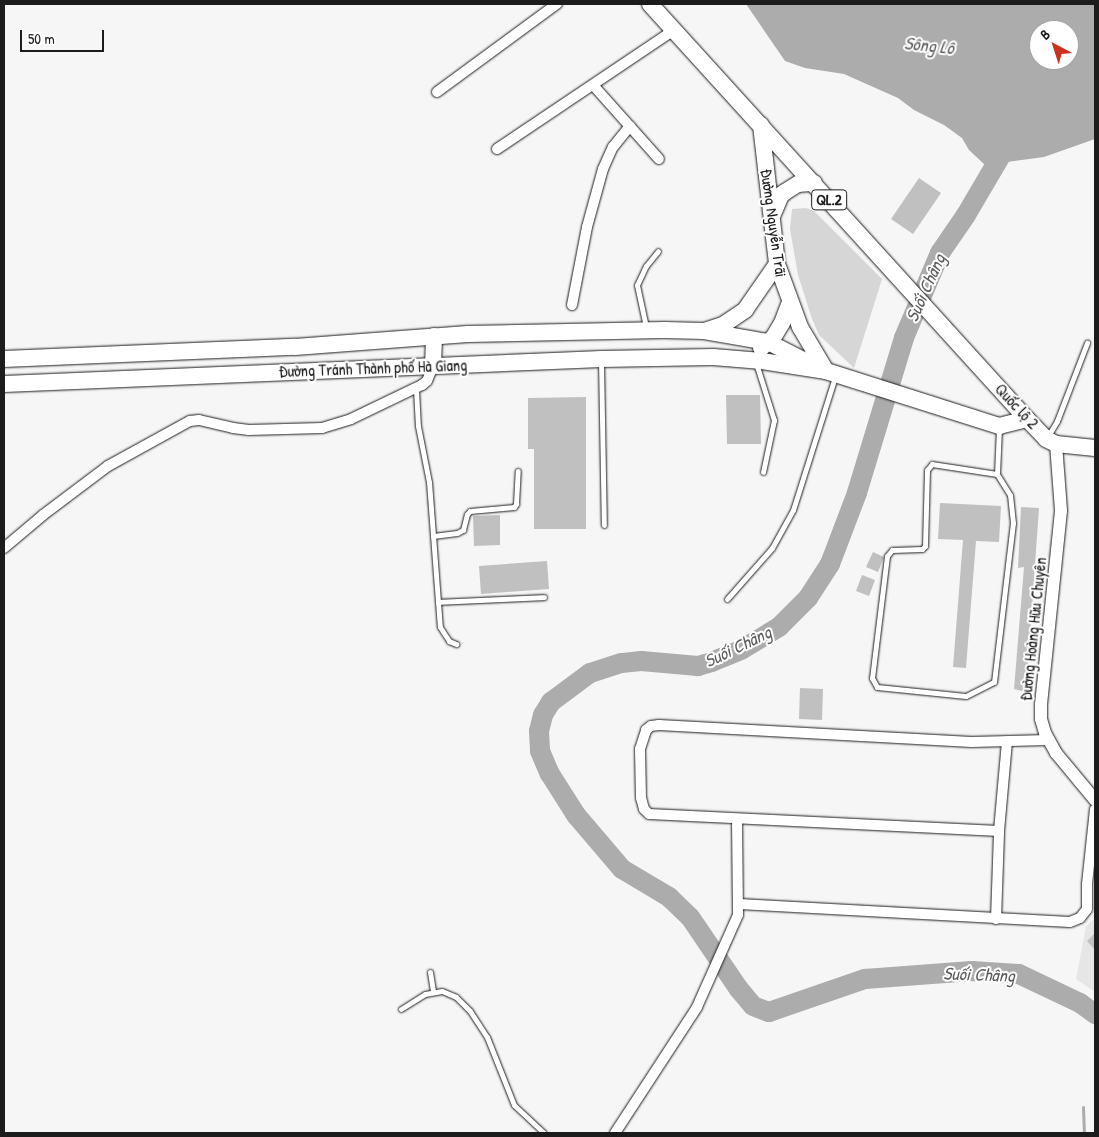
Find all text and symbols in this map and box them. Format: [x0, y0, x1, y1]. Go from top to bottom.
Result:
scale bar [22, 20, 106, 52]
north arrow [1029, 20, 1079, 70]
text: B [1036, 24, 1054, 43]
text: 50 m [28, 28, 55, 49]
water label: Sông Lô [903, 33, 955, 59]
street label: Đường Nguyễn Trãi [757, 168, 791, 278]
road number: QL.2 [810, 188, 848, 212]
water label: Suối Châng [902, 251, 950, 325]
street label: Đường Tránh Thành phố Hà Giang [279, 355, 467, 381]
street label: Quốc lộ 2 [991, 379, 1043, 433]
street label: Đường Hoàng Hữu Chuyên [1016, 556, 1050, 702]
water label: Suối Châng [701, 622, 775, 672]
water label: Suối Châng [943, 963, 1015, 987]

